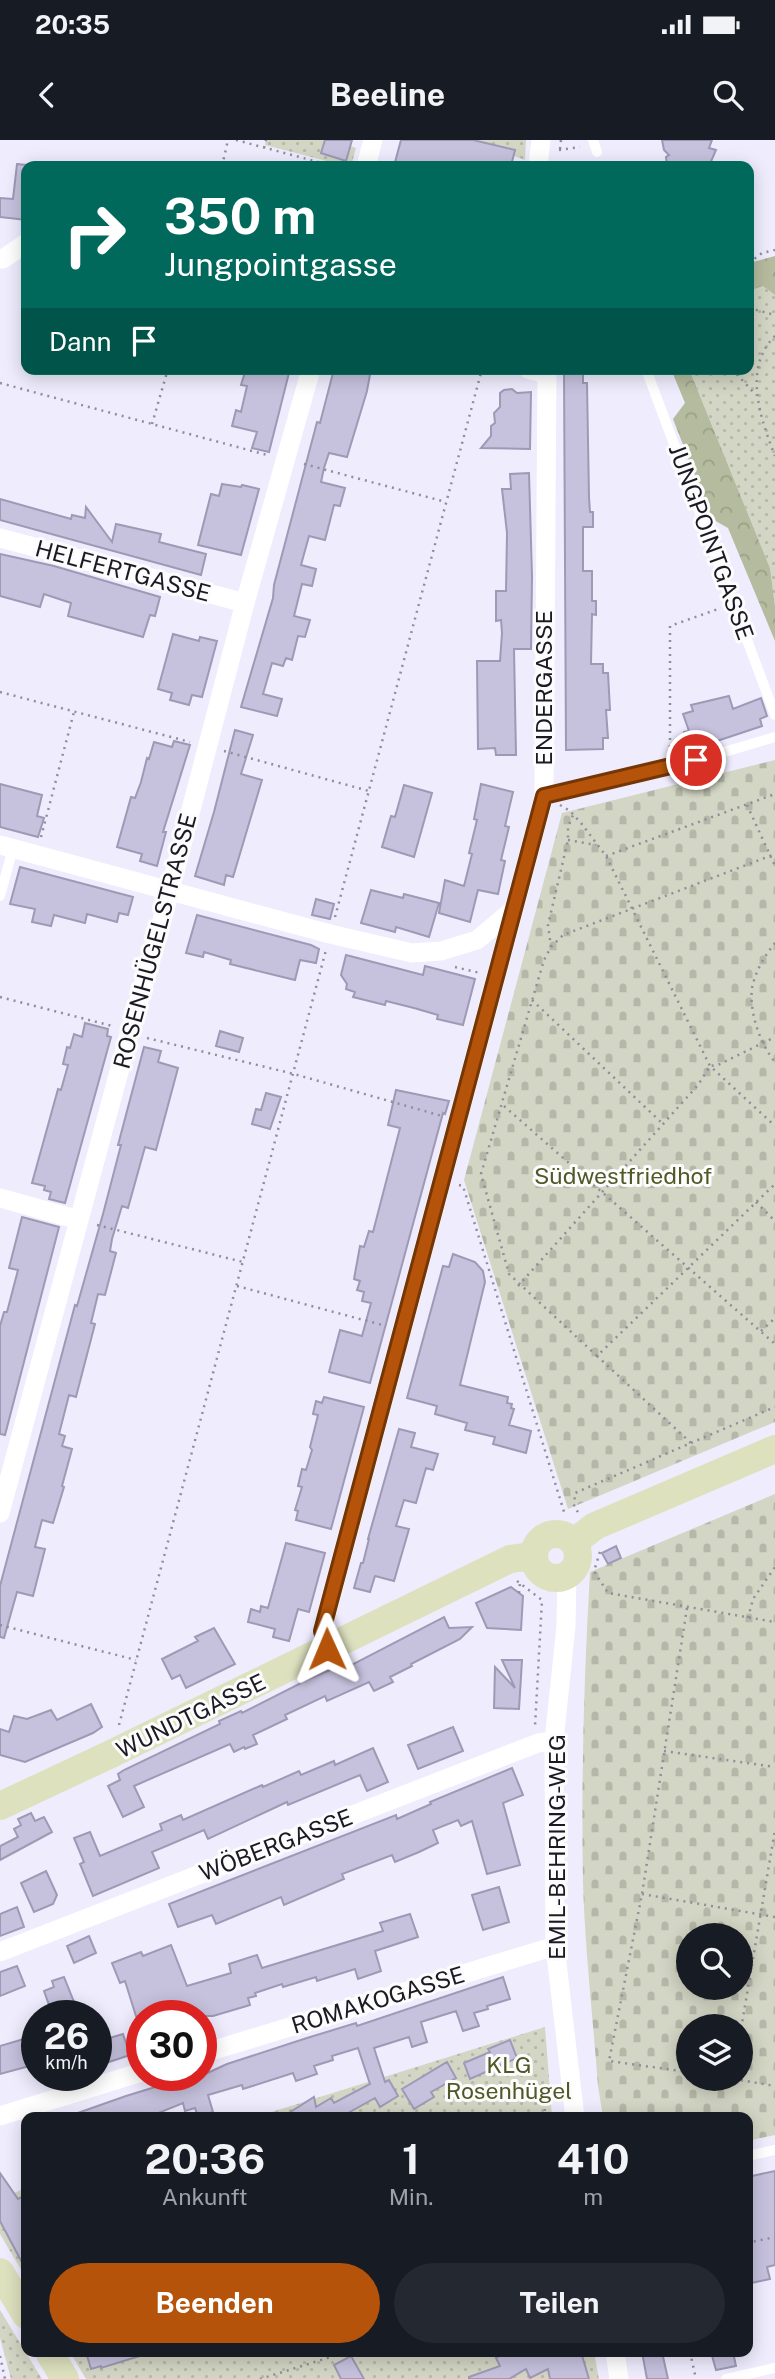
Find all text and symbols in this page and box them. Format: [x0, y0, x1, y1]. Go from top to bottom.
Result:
text: 20:35 [35, 9, 110, 40]
icon: back [28, 76, 66, 114]
text: Beeline [330, 76, 445, 113]
icon: search [709, 76, 747, 114]
text: 350 m [164, 187, 316, 245]
icon: right [49, 189, 140, 280]
text: Jungpointgasse [164, 246, 397, 283]
icon: arrive [125, 322, 163, 360]
text: Dann [49, 326, 111, 357]
street label: JUNGPOINTGASSE [664, 440, 759, 643]
street label: HELFERTGASSE [33, 534, 214, 607]
street label: ENDERGASSE [530, 610, 557, 766]
pin [666, 730, 726, 790]
icon: arrive [677, 741, 715, 779]
street label: ROSENHÜGELSTRASSE [107, 810, 202, 1071]
park label: Südwestfriedhof [534, 1162, 712, 1189]
position arrow [290, 1612, 364, 1686]
street label: WUNDTGASSE [112, 1668, 270, 1763]
street label: EMIL-BEHRING-WEG [543, 1734, 570, 1960]
street label: WÖBERGASSE [195, 1803, 356, 1886]
map controls [676, 1923, 753, 2091]
button: search [676, 1923, 753, 2000]
street label: ROMAKOGASSE [288, 1960, 468, 2039]
speed limit sign: 30 [126, 2000, 217, 2091]
button: layers [676, 2014, 753, 2091]
text: 26 [44, 2016, 89, 2057]
park label: KLG Rosenhügel [446, 2051, 572, 2104]
text: km/h [45, 2052, 88, 2073]
text: 20:36 [145, 2134, 265, 2183]
text: 1 [402, 2134, 420, 2183]
text: 410 [557, 2134, 629, 2183]
text: Ankunft [162, 2183, 248, 2210]
text: Min. [389, 2183, 433, 2210]
text: m [583, 2183, 603, 2210]
button: Beenden [49, 2263, 380, 2343]
button: Teilen [394, 2263, 725, 2343]

